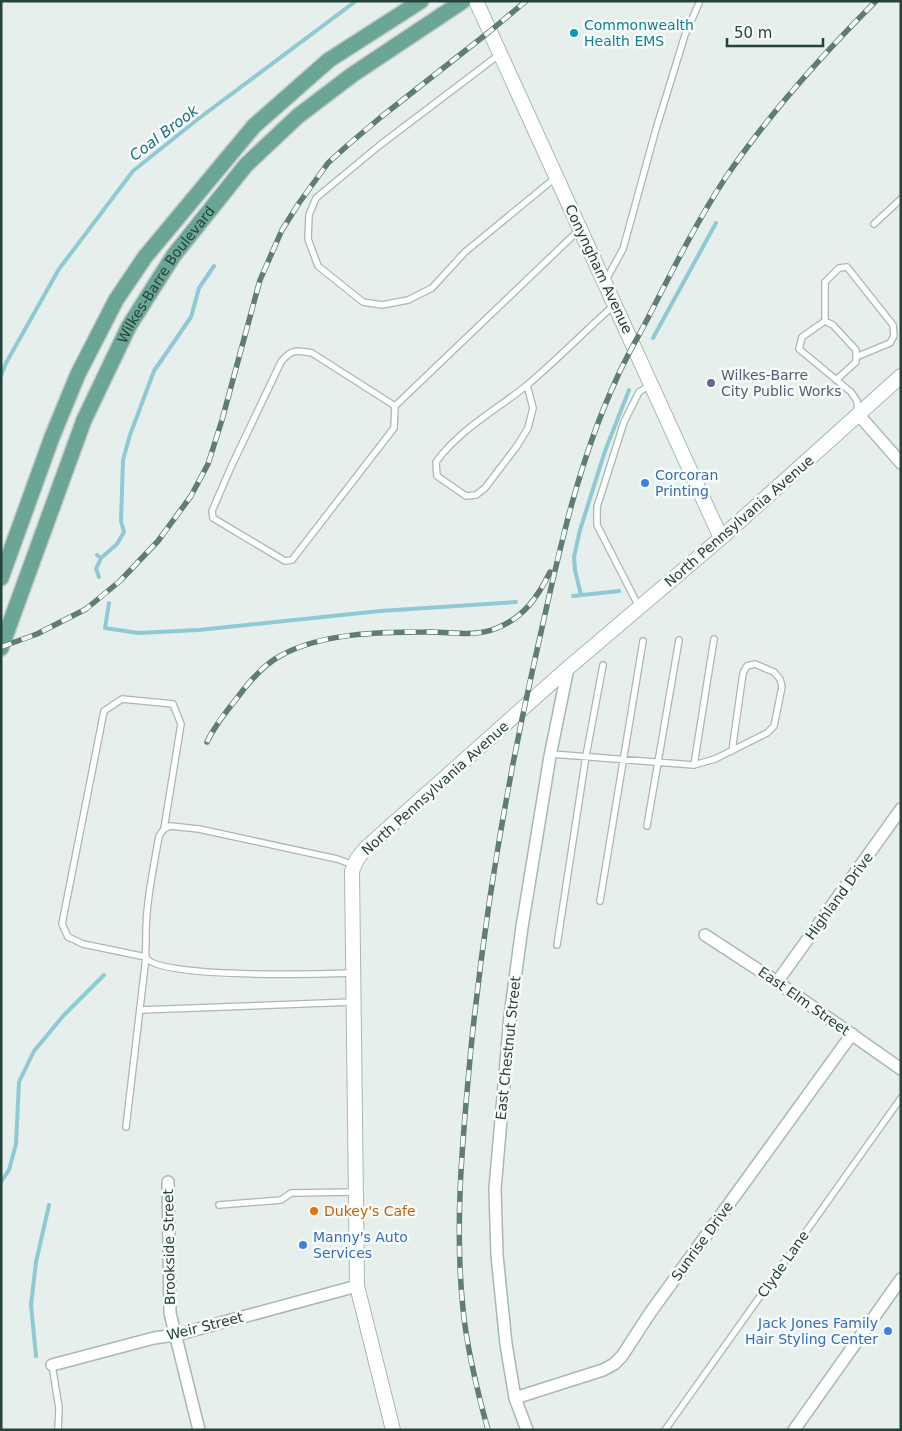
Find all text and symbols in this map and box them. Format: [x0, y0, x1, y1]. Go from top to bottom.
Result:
scale bar [727, 15, 823, 47]
place label: Commonwealth Health EMS [584, 17, 694, 49]
text: 50 m [734, 24, 772, 42]
marker: Commonwealth Health EMS [568, 27, 580, 39]
water label: Coal Brook [126, 101, 203, 165]
street label: Conyngham Avenue [562, 202, 636, 336]
street label: Wilkes-Barre Boulevard [114, 203, 218, 346]
place label: Wilkes-Barre City Public Works [721, 367, 842, 399]
marker: Wilkes-Barre City Public Works [705, 377, 717, 389]
street label: North Pennsylvania Avenue [661, 452, 817, 590]
place label: Corcoran Printing [655, 467, 718, 499]
marker: Corcoran Printing [639, 477, 651, 489]
street label: North Pennsylvania Avenue [358, 718, 512, 858]
street label: Highland Drive [802, 849, 876, 943]
street label: East Elm Street [755, 963, 853, 1039]
street label: East Chestnut Street [492, 975, 524, 1121]
street label: Brookside Street [160, 1188, 178, 1305]
street label: Sunrise Drive [668, 1198, 736, 1284]
place label: Dukey's Cafe [324, 1203, 416, 1219]
marker: Dukey's Cafe [308, 1205, 320, 1217]
street label: Clyde Lane [754, 1228, 812, 1300]
place label: Manny's Auto Services [313, 1229, 408, 1261]
marker: Manny's Auto Services [297, 1239, 309, 1251]
street label: Weir Street [165, 1309, 245, 1343]
place label: Jack Jones Family Hair Styling Center [745, 1315, 878, 1347]
marker: Jack Jones Family Hair Styling Center [882, 1325, 894, 1337]

